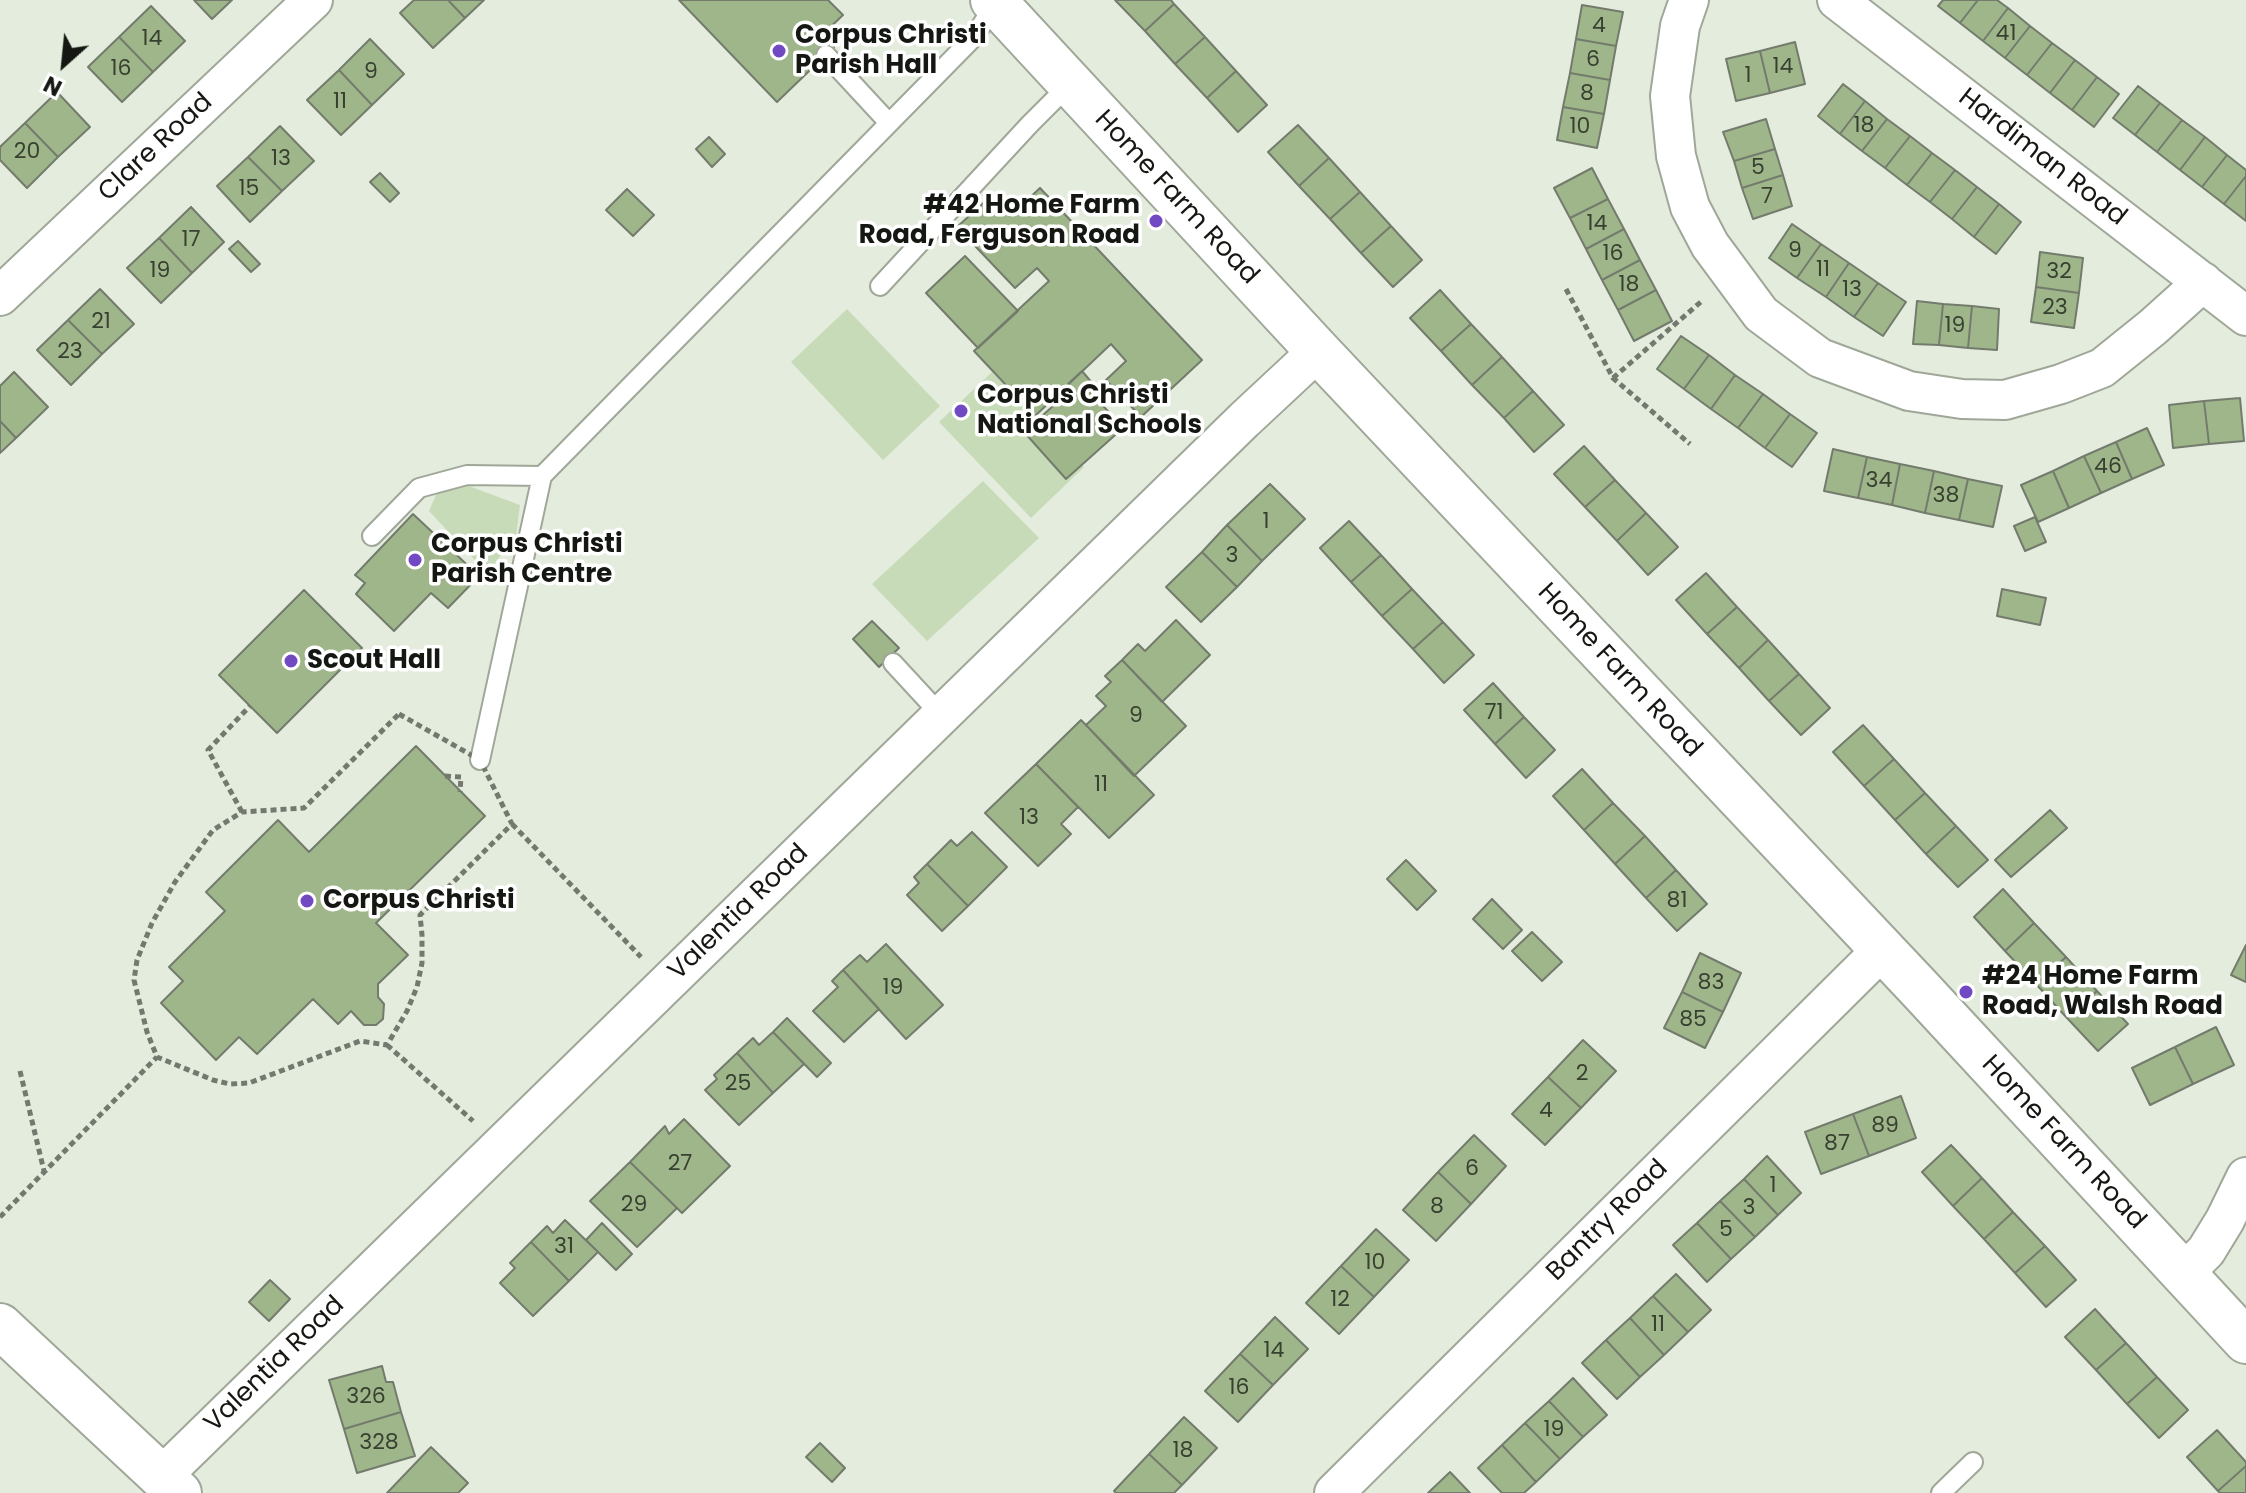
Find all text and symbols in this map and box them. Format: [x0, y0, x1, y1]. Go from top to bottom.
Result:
house number: 4 [1592, 13, 1606, 39]
place label: Corpus Christi Parish Hall [795, 20, 987, 82]
house number: 41 [1996, 21, 2016, 47]
north arrow [24, 24, 104, 104]
house number: 14 [142, 26, 162, 52]
marker: Corpus Christi Parish Hall [770, 42, 788, 60]
house number: 6 [1586, 47, 1600, 73]
house number: 14 [1773, 54, 1793, 80]
house number: 16 [110, 56, 132, 82]
house number: 9 [364, 59, 378, 85]
house number: 1 [1744, 63, 1752, 89]
text: N [38, 68, 67, 103]
house number: 8 [1580, 81, 1594, 107]
street label: Hardiman Road [1952, 83, 2132, 233]
street label: Clare Road [93, 87, 219, 209]
house number: 11 [333, 89, 347, 115]
street label: Home Farm Road [1087, 105, 1265, 291]
house number: 18 [1854, 113, 1874, 139]
house number: 10 [1570, 114, 1590, 140]
house number: 20 [14, 139, 40, 165]
house number: 13 [271, 146, 291, 172]
house number: 5 [1751, 155, 1765, 181]
house number: 15 [239, 176, 259, 202]
house number: 7 [1761, 184, 1773, 210]
place label: #42 Home Farm Road, Ferguson Road [859, 190, 1140, 252]
house number: 14 [1587, 211, 1607, 237]
marker: #42 Home Farm Road, Ferguson Road [1147, 212, 1165, 230]
house number: 17 [181, 227, 201, 253]
house number: 9 [1788, 238, 1802, 264]
house number: 16 [1602, 241, 1624, 267]
house number: 11 [1816, 257, 1830, 283]
house number: 19 [150, 258, 170, 284]
house number: 32 [2046, 259, 2072, 285]
house number: 18 [1619, 272, 1639, 298]
house number: 13 [1842, 277, 1862, 303]
house number: 23 [2042, 295, 2068, 321]
house number: 21 [91, 309, 111, 335]
house number: 19 [1945, 313, 1965, 339]
house number: 23 [57, 339, 83, 365]
place label: Corpus Christi National Schools [977, 380, 1202, 442]
marker: Corpus Christi National Schools [952, 402, 970, 420]
house number: 46 [2094, 454, 2122, 480]
house number: 34 [1866, 468, 1892, 494]
house number: 38 [1933, 483, 1959, 509]
house number: 1 [1262, 509, 1270, 535]
place label: Corpus Christi Parish Centre [431, 529, 623, 590]
house number: 3 [1226, 543, 1238, 569]
marker: Corpus Christi Parish Centre [406, 551, 424, 569]
street label: Home Farm Road [1530, 578, 1708, 764]
place label: Scout Hall [307, 645, 441, 677]
marker: Scout Hall [282, 652, 300, 670]
house number: 71 [1484, 700, 1504, 726]
house number: 9 [1129, 703, 1143, 729]
house number: 11 [1094, 772, 1108, 798]
house number: 13 [1019, 805, 1039, 831]
street label: Valentia Road [663, 838, 815, 988]
place label: Corpus Christi [323, 885, 515, 917]
house number: 81 [1667, 888, 1687, 914]
marker: Corpus Christi [298, 892, 316, 910]
place label: #24 Home Farm Road, Walsh Road [1982, 961, 2223, 1022]
house number: 83 [1698, 970, 1724, 996]
house number: 19 [883, 975, 903, 1001]
marker: #24 Home Farm Road, Walsh Road [1957, 983, 1975, 1001]
house number: 85 [1679, 1007, 1707, 1033]
street label: Home Farm Road [1974, 1050, 2152, 1236]
house number: 2 [1576, 1061, 1588, 1087]
house number: 25 [725, 1071, 751, 1097]
house number: 4 [1539, 1098, 1553, 1124]
house number: 89 [1871, 1113, 1899, 1139]
house number: 87 [1824, 1131, 1850, 1157]
house number: 27 [668, 1151, 692, 1177]
street label: Bantry Road [1541, 1154, 1675, 1288]
house number: 6 [1465, 1156, 1479, 1182]
house number: 1 [1769, 1173, 1777, 1199]
house number: 29 [621, 1192, 647, 1218]
house number: 8 [1430, 1194, 1444, 1220]
house number: 3 [1743, 1195, 1755, 1221]
house number: 5 [1719, 1217, 1733, 1243]
house number: 31 [554, 1234, 574, 1260]
house number: 10 [1365, 1250, 1385, 1276]
house number: 12 [1330, 1287, 1350, 1313]
street label: Valentia Road [199, 1290, 351, 1440]
house number: 11 [1651, 1312, 1665, 1338]
house number: 14 [1264, 1338, 1284, 1364]
house number: 16 [1228, 1375, 1250, 1401]
house number: 326 [346, 1384, 386, 1410]
house number: 19 [1544, 1417, 1564, 1443]
house number: 328 [359, 1430, 399, 1456]
house number: 18 [1173, 1438, 1193, 1464]

